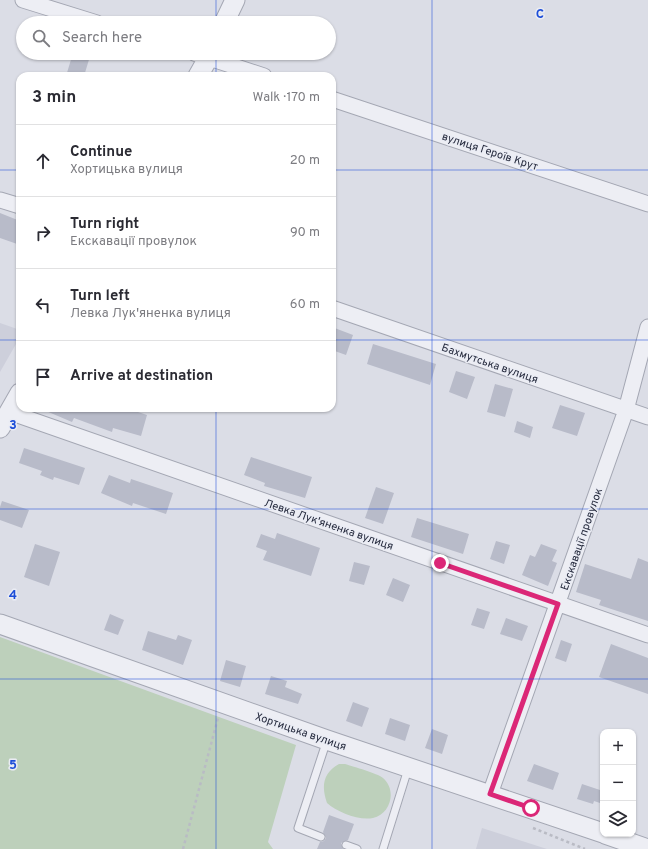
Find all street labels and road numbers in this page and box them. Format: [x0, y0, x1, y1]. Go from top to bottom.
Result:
street label: вулиця Героїв Крут [440, 130, 539, 174]
street label: Бахмутська вулиця [440, 341, 540, 387]
street label: Екскавації провулок [558, 486, 606, 592]
street label: Левка Лук'яненка вулиця [262, 496, 395, 554]
street label: Хортицька вулиця [253, 710, 348, 754]

